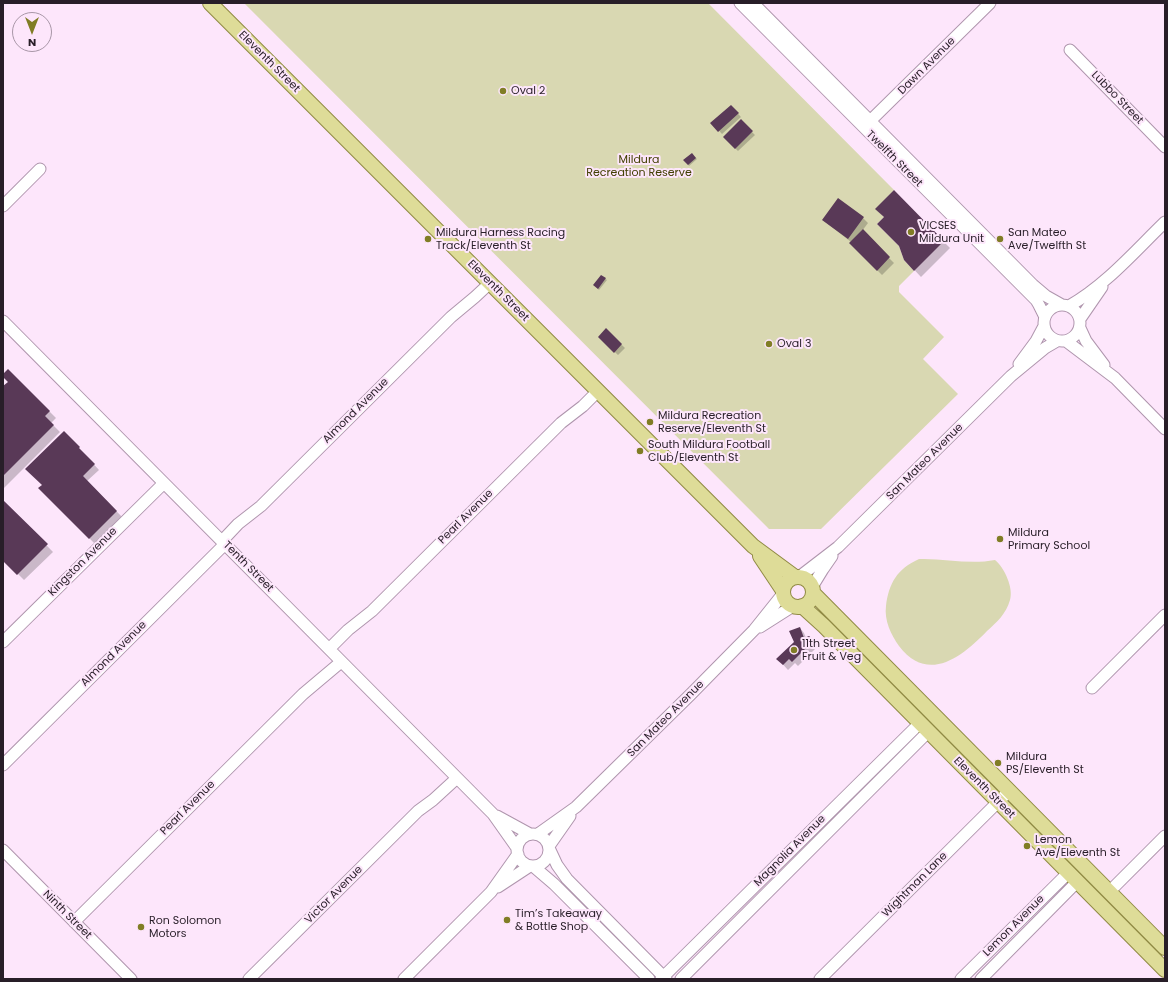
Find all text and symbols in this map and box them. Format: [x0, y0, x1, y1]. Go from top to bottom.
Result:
north arrow [12, 12, 52, 52]
street label: Eleventh Street [236, 29, 302, 95]
text: N [28, 35, 36, 51]
street label: Dawn Avenue [896, 35, 958, 97]
street label: Lubbo Street [1088, 69, 1146, 127]
place label: Oval 2 [511, 84, 545, 98]
marker: Oval 2 [498, 86, 508, 96]
street label: Twelfth Street [863, 128, 925, 190]
park label: Mildura Recreation Reserve [586, 153, 692, 179]
place label: VICSES Mildura Unit [919, 219, 984, 245]
place label: Mildura Harness Racing Track/Eleventh St [436, 226, 565, 252]
place label: San Mateo Ave/Twelfth St [1008, 226, 1086, 252]
marker: VICSES Mildura Unit [906, 227, 916, 237]
marker: Mildura Harness Racing Track/Eleventh St [423, 234, 433, 244]
marker: San Mateo Ave/Twelfth St [995, 234, 1005, 244]
street label: Eleventh Street [465, 258, 531, 324]
place label: Oval 3 [777, 337, 811, 351]
marker: Oval 3 [764, 339, 774, 349]
street label: Almond Avenue [321, 376, 391, 446]
place label: Mildura Recreation Reserve/Eleventh St [658, 409, 766, 435]
marker: Mildura Recreation Reserve/Eleventh St [645, 417, 655, 427]
street label: San Mateo Avenue [884, 421, 966, 503]
place label: South Mildura Football Club/Eleventh St [648, 438, 770, 464]
marker: South Mildura Football Club/Eleventh St [635, 446, 645, 456]
street label: Pearl Avenue [436, 487, 496, 547]
street label: Kingston Avenue [46, 525, 120, 599]
place label: Mildura Primary School [1008, 526, 1090, 552]
marker: Mildura Primary School [995, 534, 1005, 544]
street label: Tenth Street [220, 539, 276, 595]
street label: Almond Avenue [79, 619, 149, 689]
place label: 11th Street Fruit & Veg [802, 637, 861, 663]
marker: 11th Street Fruit & Veg [789, 645, 799, 655]
street label: San Mateo Avenue [625, 678, 707, 760]
place label: Mildura PS/Eleventh St [1006, 750, 1084, 776]
street label: Eleventh Street [951, 755, 1017, 821]
marker: Mildura PS/Eleventh St [993, 758, 1003, 768]
street label: Pearl Avenue [158, 778, 218, 838]
street label: Magnolia Avenue [752, 813, 828, 889]
place label: Lemon Ave/Eleventh St [1035, 833, 1120, 859]
marker: Lemon Ave/Eleventh St [1022, 841, 1032, 851]
street label: Wightman Lane [880, 850, 950, 920]
street label: Victor Avenue [302, 863, 366, 927]
street label: Ninth Street [40, 888, 94, 942]
street label: Lemon Avenue [981, 893, 1047, 959]
place label: Tim’s Takeaway & Bottle Shop [515, 907, 602, 933]
place label: Ron Solomon Motors [149, 914, 221, 940]
marker: Tim’s Takeaway & Bottle Shop [502, 915, 512, 925]
marker: Ron Solomon Motors [136, 922, 146, 932]

